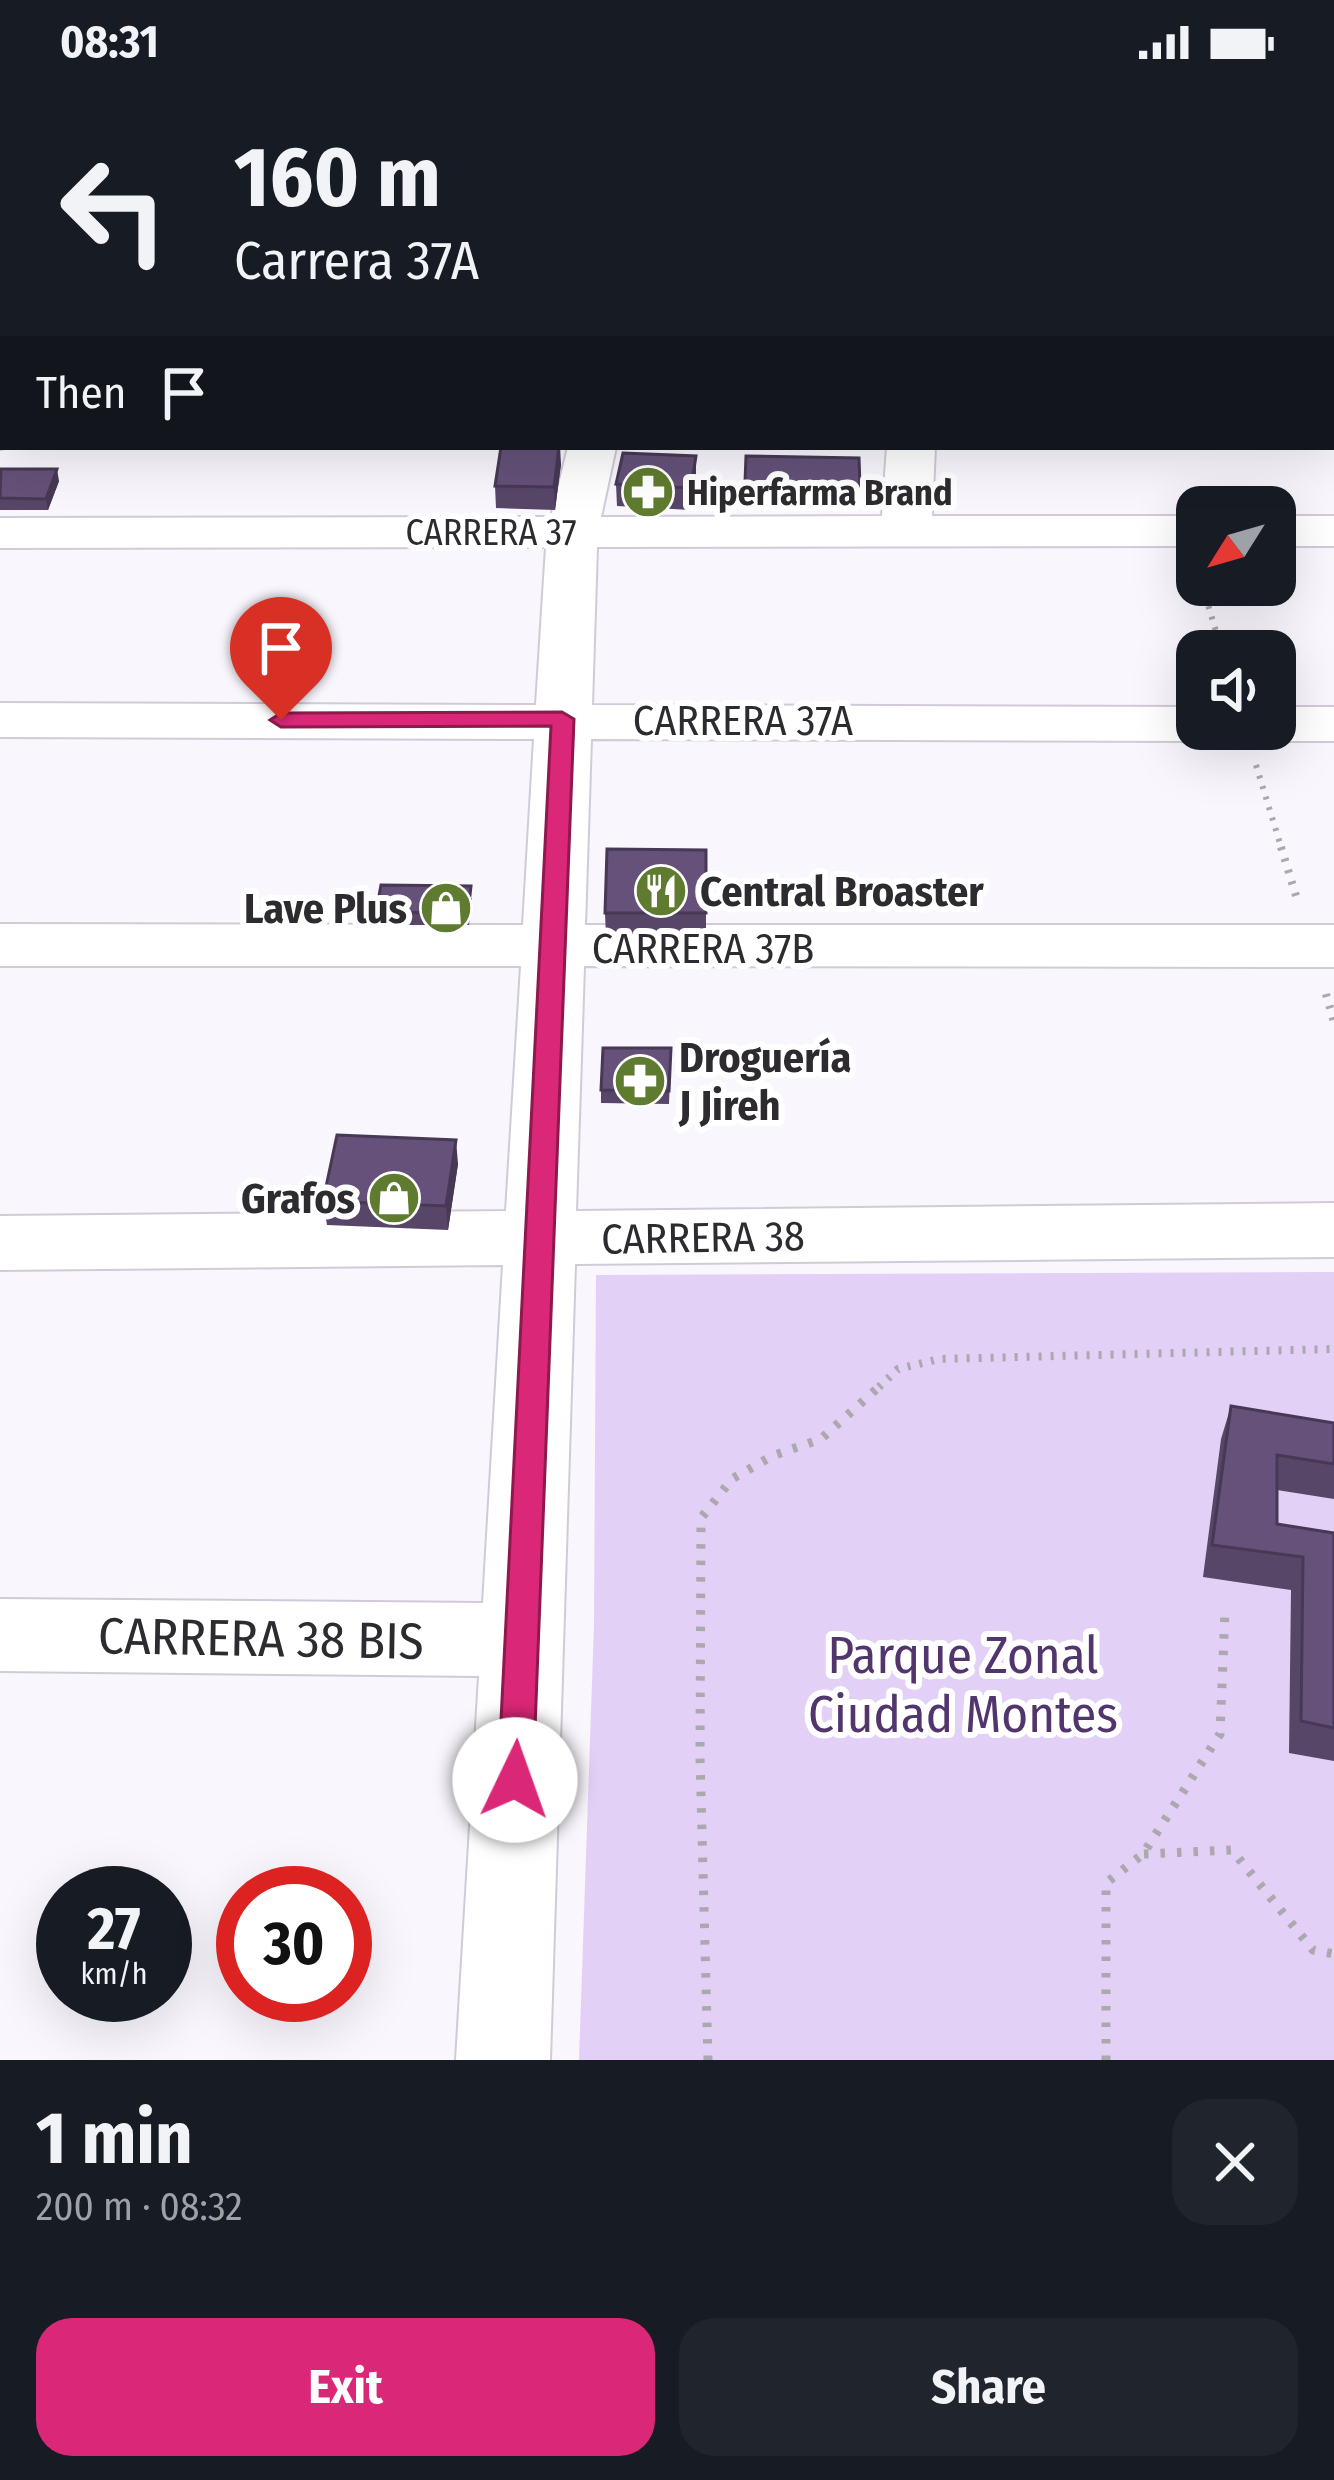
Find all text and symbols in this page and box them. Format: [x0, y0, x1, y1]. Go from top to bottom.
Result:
text: 08:31 [60, 15, 159, 69]
text: 160 m [234, 127, 441, 228]
icon: left [36, 132, 192, 288]
text: Carrera 37A [234, 229, 479, 293]
icon: arrive [151, 360, 217, 426]
text: Then [36, 366, 127, 420]
pharmacy icon: Hiperfarma Brand [620, 464, 676, 520]
place label: Hiperfarma Brand [687, 471, 953, 515]
north arrow [1176, 486, 1296, 606]
map controls [1176, 486, 1296, 750]
street label: CARRERA 37 [405, 511, 577, 555]
pin [230, 597, 332, 720]
icon: arrive [248, 615, 314, 681]
button: sound [1176, 630, 1296, 750]
street label: CARRERA 37A [633, 696, 853, 746]
restaurant icon: Central Broaster [633, 863, 689, 919]
place label: Central Broaster [700, 867, 984, 917]
shop icon: Lave Plus [418, 880, 474, 936]
place label: Lave Plus [244, 884, 407, 934]
street label: CARRERA 37B [592, 924, 814, 974]
place label: Droguería J Jireh [678, 1033, 851, 1131]
pharmacy icon: Droguería J Jireh [612, 1053, 668, 1109]
shop icon: Grafos [366, 1170, 422, 1226]
place label: Grafos [241, 1174, 355, 1224]
street label: CARRERA 38 [601, 1211, 805, 1265]
street label: CARRERA 38 BIS [98, 1605, 424, 1673]
park label: Parque Zonal Ciudad Montes [808, 1625, 1118, 1746]
position arrow [452, 1717, 578, 1843]
speed limit sign: 30 [216, 1866, 372, 2022]
text: 27 [87, 1893, 141, 1965]
text: km/h [81, 1956, 147, 1992]
text: 1 min [36, 2096, 193, 2182]
button: close [1172, 2099, 1298, 2225]
text: 200 m · 08:32 [36, 2184, 243, 2230]
button: Exit [36, 2318, 655, 2456]
button: Share [679, 2318, 1298, 2456]

